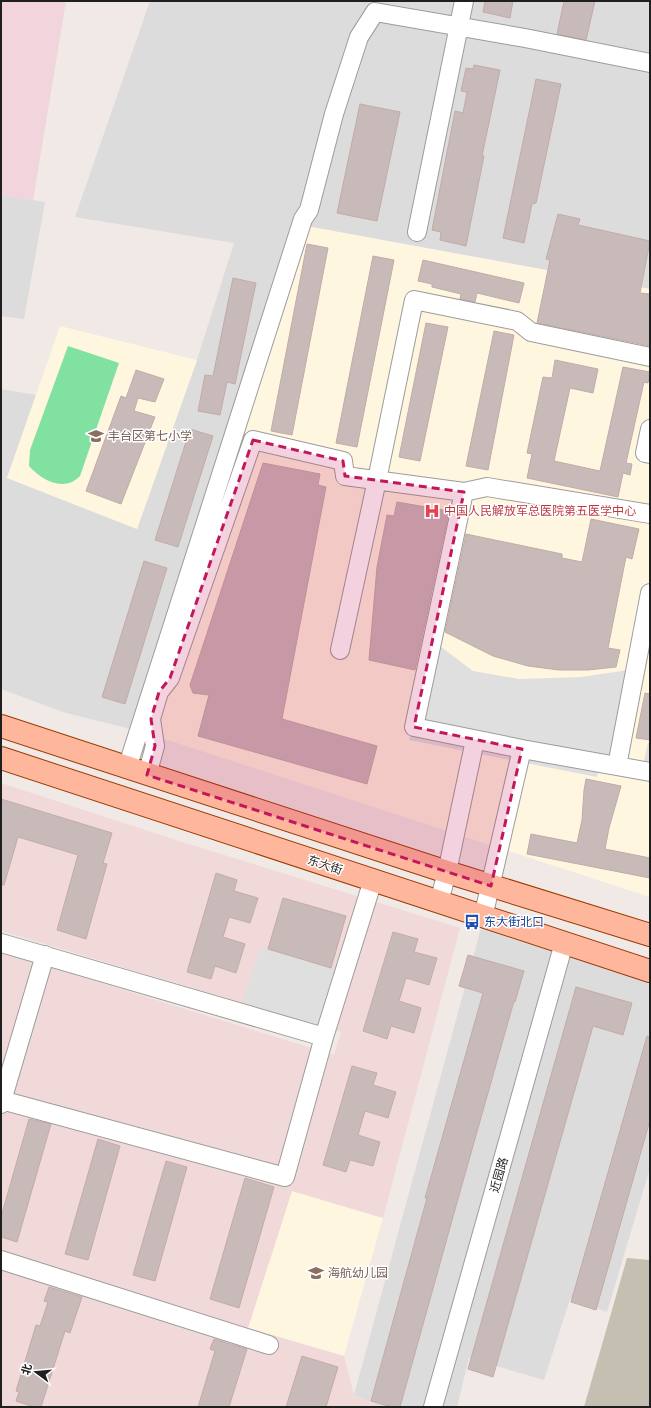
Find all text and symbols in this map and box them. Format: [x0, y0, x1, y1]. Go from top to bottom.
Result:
school or university icon: 丰台区第七小学 [87, 427, 105, 445]
place label: 丰台区第七小学 [108, 428, 192, 443]
hospital icon: 中国人民解放军总医院第五医学中心 [423, 502, 441, 520]
place label: 中国人民解放军总医院第五医学中心 [444, 503, 636, 518]
street label: 东大街 [306, 852, 345, 877]
bus stop icon: 东大街北口 [463, 913, 481, 931]
place label: 东大街北口 [484, 914, 544, 929]
street label: 近园路 [486, 1155, 511, 1194]
school or university icon: 海航幼儿园 [307, 1264, 325, 1282]
place label: 海航幼儿园 [328, 1265, 388, 1280]
north arrow [16, 1352, 56, 1392]
text: 北 [18, 1362, 35, 1376]

